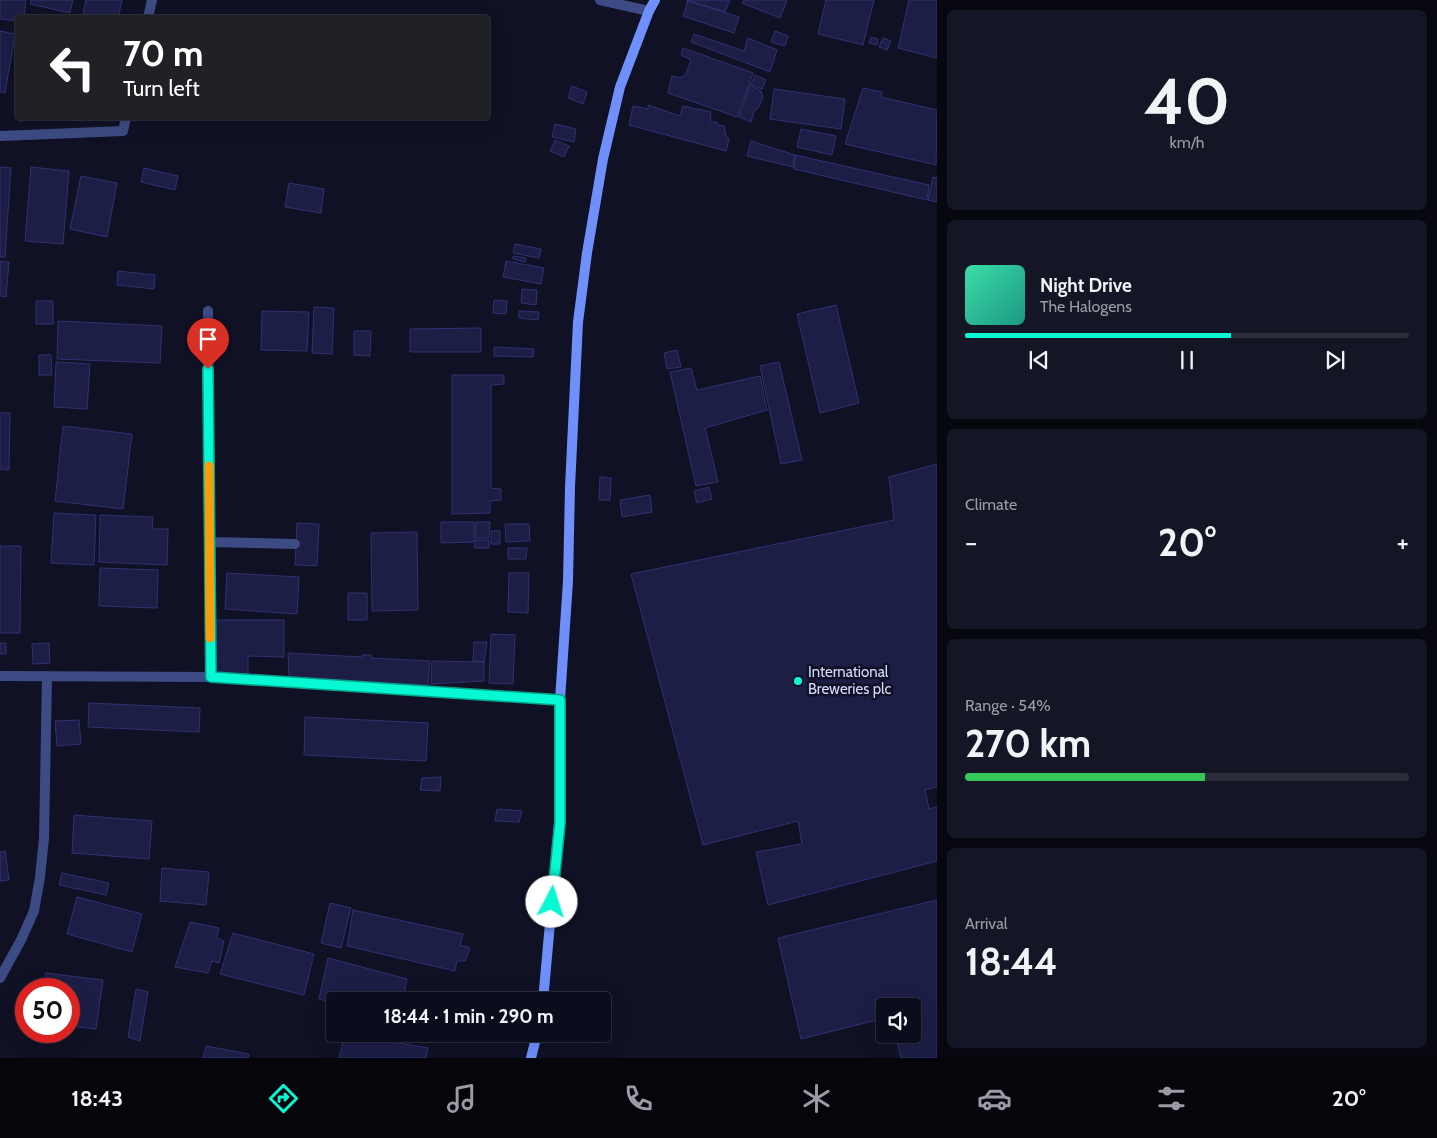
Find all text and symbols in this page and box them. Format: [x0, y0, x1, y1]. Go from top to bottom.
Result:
text: 70 m [123, 32, 204, 75]
icon: left [40, 35, 105, 100]
text: 40 [1144, 61, 1230, 140]
text: Turn left [123, 75, 200, 102]
text: km/h [1169, 133, 1205, 152]
text: Night Drive [1040, 274, 1132, 297]
text: The Halogens [1040, 297, 1132, 316]
pin [187, 318, 229, 369]
icon: arrive [194, 325, 222, 353]
icon: previous [1025, 346, 1053, 374]
icon: pause [1173, 346, 1201, 374]
icon: next [1321, 346, 1349, 374]
text: Climate [965, 495, 1017, 514]
text: 20° [1158, 519, 1216, 566]
text: − [965, 525, 977, 559]
text: + [1397, 525, 1409, 559]
place label: International Breweries plc [808, 663, 892, 698]
marker: International Breweries plc [792, 675, 804, 687]
text: Range · 54% [965, 696, 1051, 715]
text: 270 km [965, 720, 1091, 767]
position arrow [525, 875, 577, 927]
text: Arrival [965, 914, 1008, 933]
text: 18:44 [965, 938, 1058, 985]
speed limit sign: 50 [15, 978, 80, 1043]
map controls [876, 998, 921, 1043]
button: sound [876, 998, 921, 1043]
text: 18:44 · 1 min · 290 m [384, 1005, 554, 1028]
icon: directions [266, 1081, 301, 1116]
icon: music [444, 1081, 479, 1116]
icon: phone [621, 1081, 656, 1116]
icon: climate [799, 1081, 834, 1116]
icon: car [977, 1081, 1012, 1116]
icon: filters [1154, 1081, 1189, 1116]
text: 18:43 [71, 1085, 123, 1112]
text: 20° [1332, 1085, 1366, 1112]

